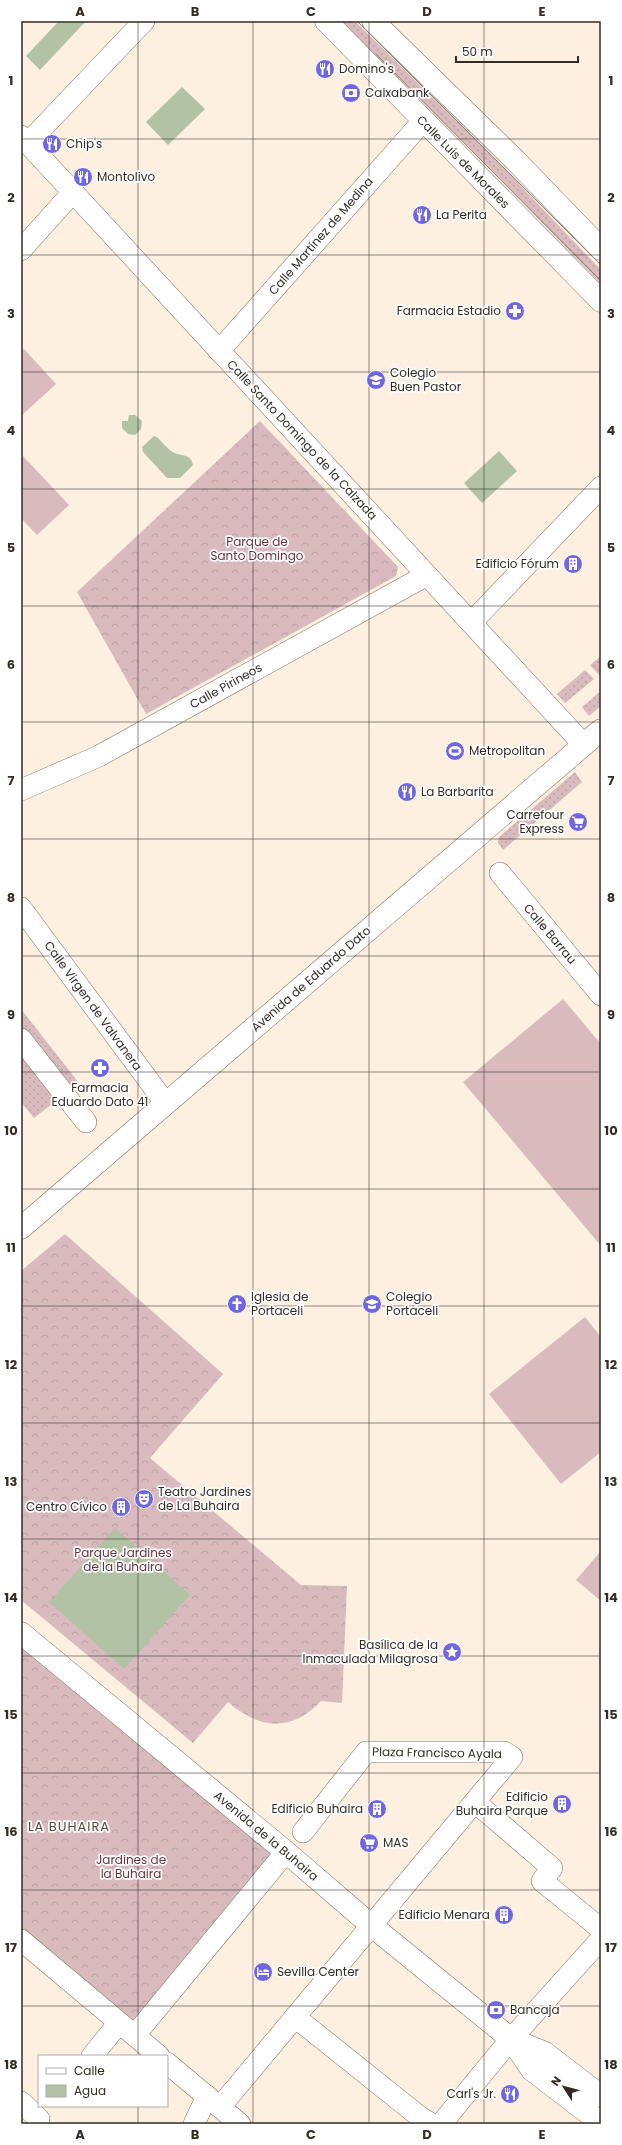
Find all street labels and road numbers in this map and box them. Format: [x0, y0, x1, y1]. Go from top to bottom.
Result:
street label: Calle Luis de Morales [413, 111, 514, 212]
street label: Calle Martínez de Medina [265, 173, 377, 298]
street label: Calle Santo Domingo de la Calzada [223, 356, 381, 523]
street label: Calle Pirineos [187, 659, 265, 712]
street label: Calle Barrau [520, 900, 581, 968]
street label: Avenida de Eduardo Dato [247, 922, 374, 1035]
street label: Calle Virgen de Valvanera [41, 937, 146, 1074]
street label: Plaza Francisco Ayala [372, 1743, 502, 1762]
street label: Avenida de la Buhaira [210, 1787, 322, 1884]

